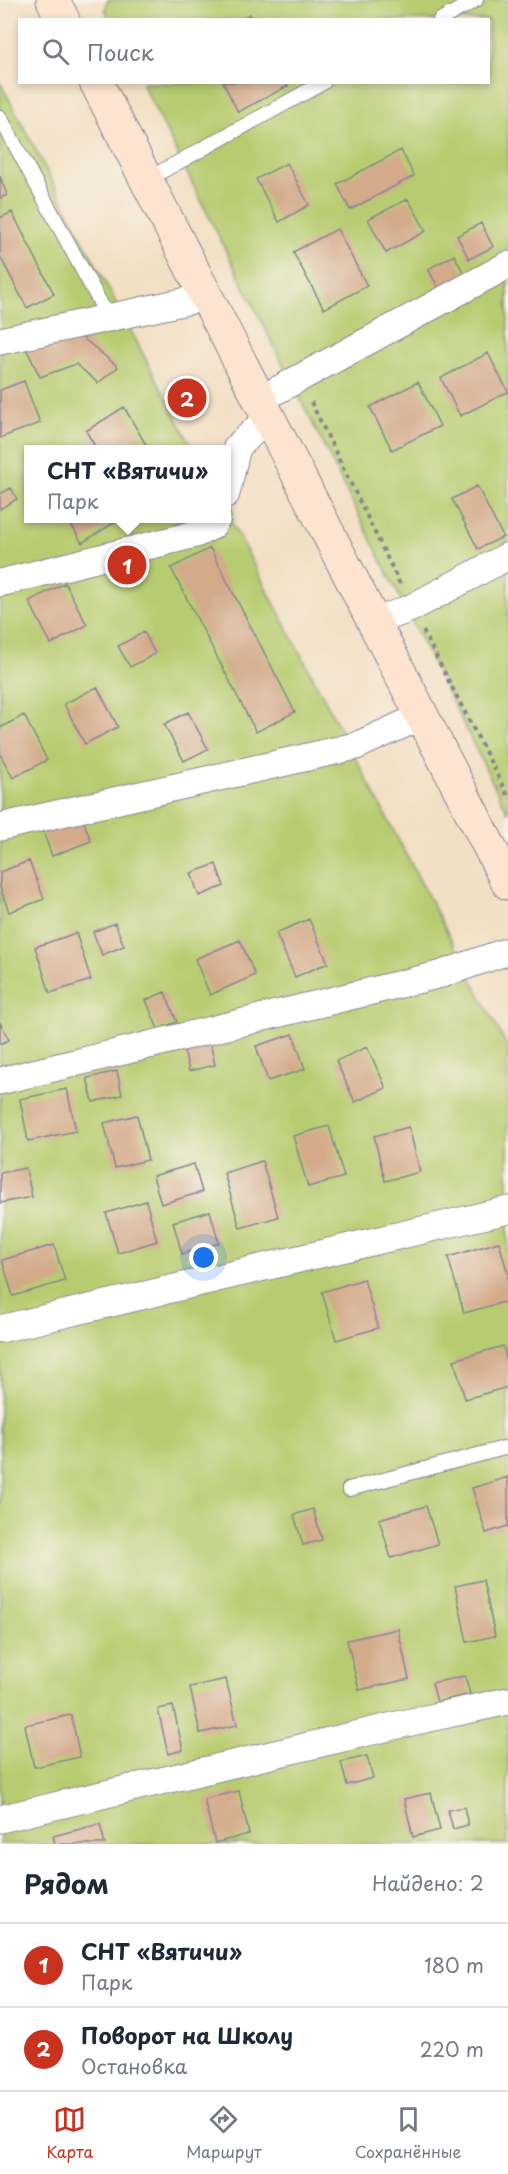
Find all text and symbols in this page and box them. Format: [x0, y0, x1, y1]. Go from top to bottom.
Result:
search box [18, 18, 490, 84]
icon: search [39, 35, 72, 68]
text: Поиск [87, 35, 154, 68]
pin: 2 [168, 376, 207, 420]
popup [24, 445, 231, 523]
text: СНТ «Вятичи» [47, 453, 208, 486]
text: Парк [47, 486, 99, 516]
pin: 1 [108, 542, 146, 588]
your location [189, 1243, 218, 1272]
text: Рядом [24, 1864, 109, 1903]
text: Найдено: 2 [372, 1868, 484, 1898]
text: СНТ «Вятичи» [81, 1934, 242, 1967]
text: 1 [39, 1950, 48, 1980]
text: 180 m [424, 1950, 484, 1980]
text: Парк [81, 1967, 133, 1997]
text: Поворот на Школу [81, 2018, 293, 2051]
text: 2 [36, 2034, 51, 2064]
text: 220 m [420, 2034, 484, 2064]
text: Остановка [81, 2051, 187, 2081]
tab: Карта [46, 2103, 93, 2163]
tab: Маршрут [186, 2103, 262, 2163]
tab: Сохранённые [355, 2103, 462, 2163]

